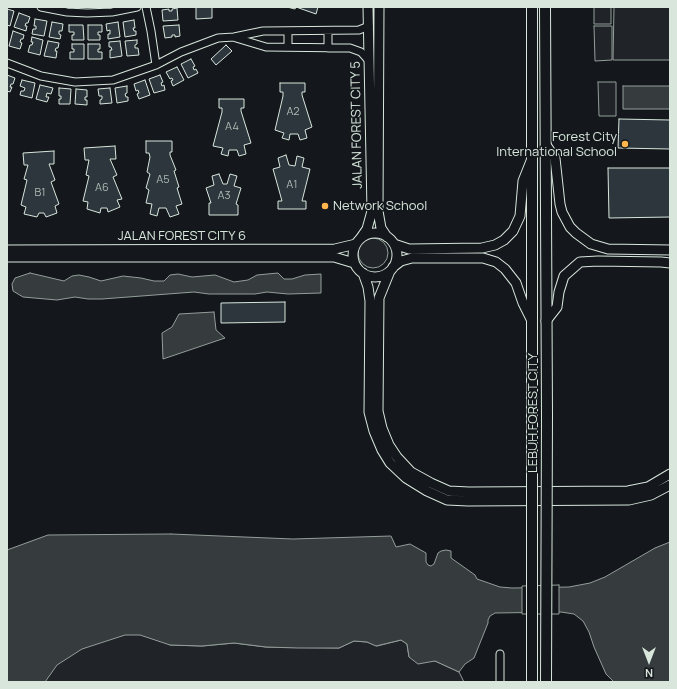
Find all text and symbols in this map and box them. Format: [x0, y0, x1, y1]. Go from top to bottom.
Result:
street label: JALAN FOREST CITY 5 [348, 61, 366, 189]
house number: A2 [286, 105, 300, 119]
house number: A4 [225, 120, 239, 134]
place label: Forest City International School [496, 129, 617, 160]
marker: Forest City International School [620, 139, 630, 149]
house number: A5 [156, 173, 170, 187]
house number: A1 [286, 178, 298, 192]
house number: A6 [95, 181, 109, 195]
house number: B1 [34, 186, 46, 200]
house number: A3 [217, 189, 231, 203]
place label: Network School [333, 198, 427, 214]
marker: Network School [320, 201, 330, 211]
street label: JALAN FOREST CITY 6 [118, 228, 246, 244]
street label: LEBUH FOREST CITY [525, 353, 541, 473]
north arrow [629, 641, 669, 681]
text: N [645, 666, 653, 681]

